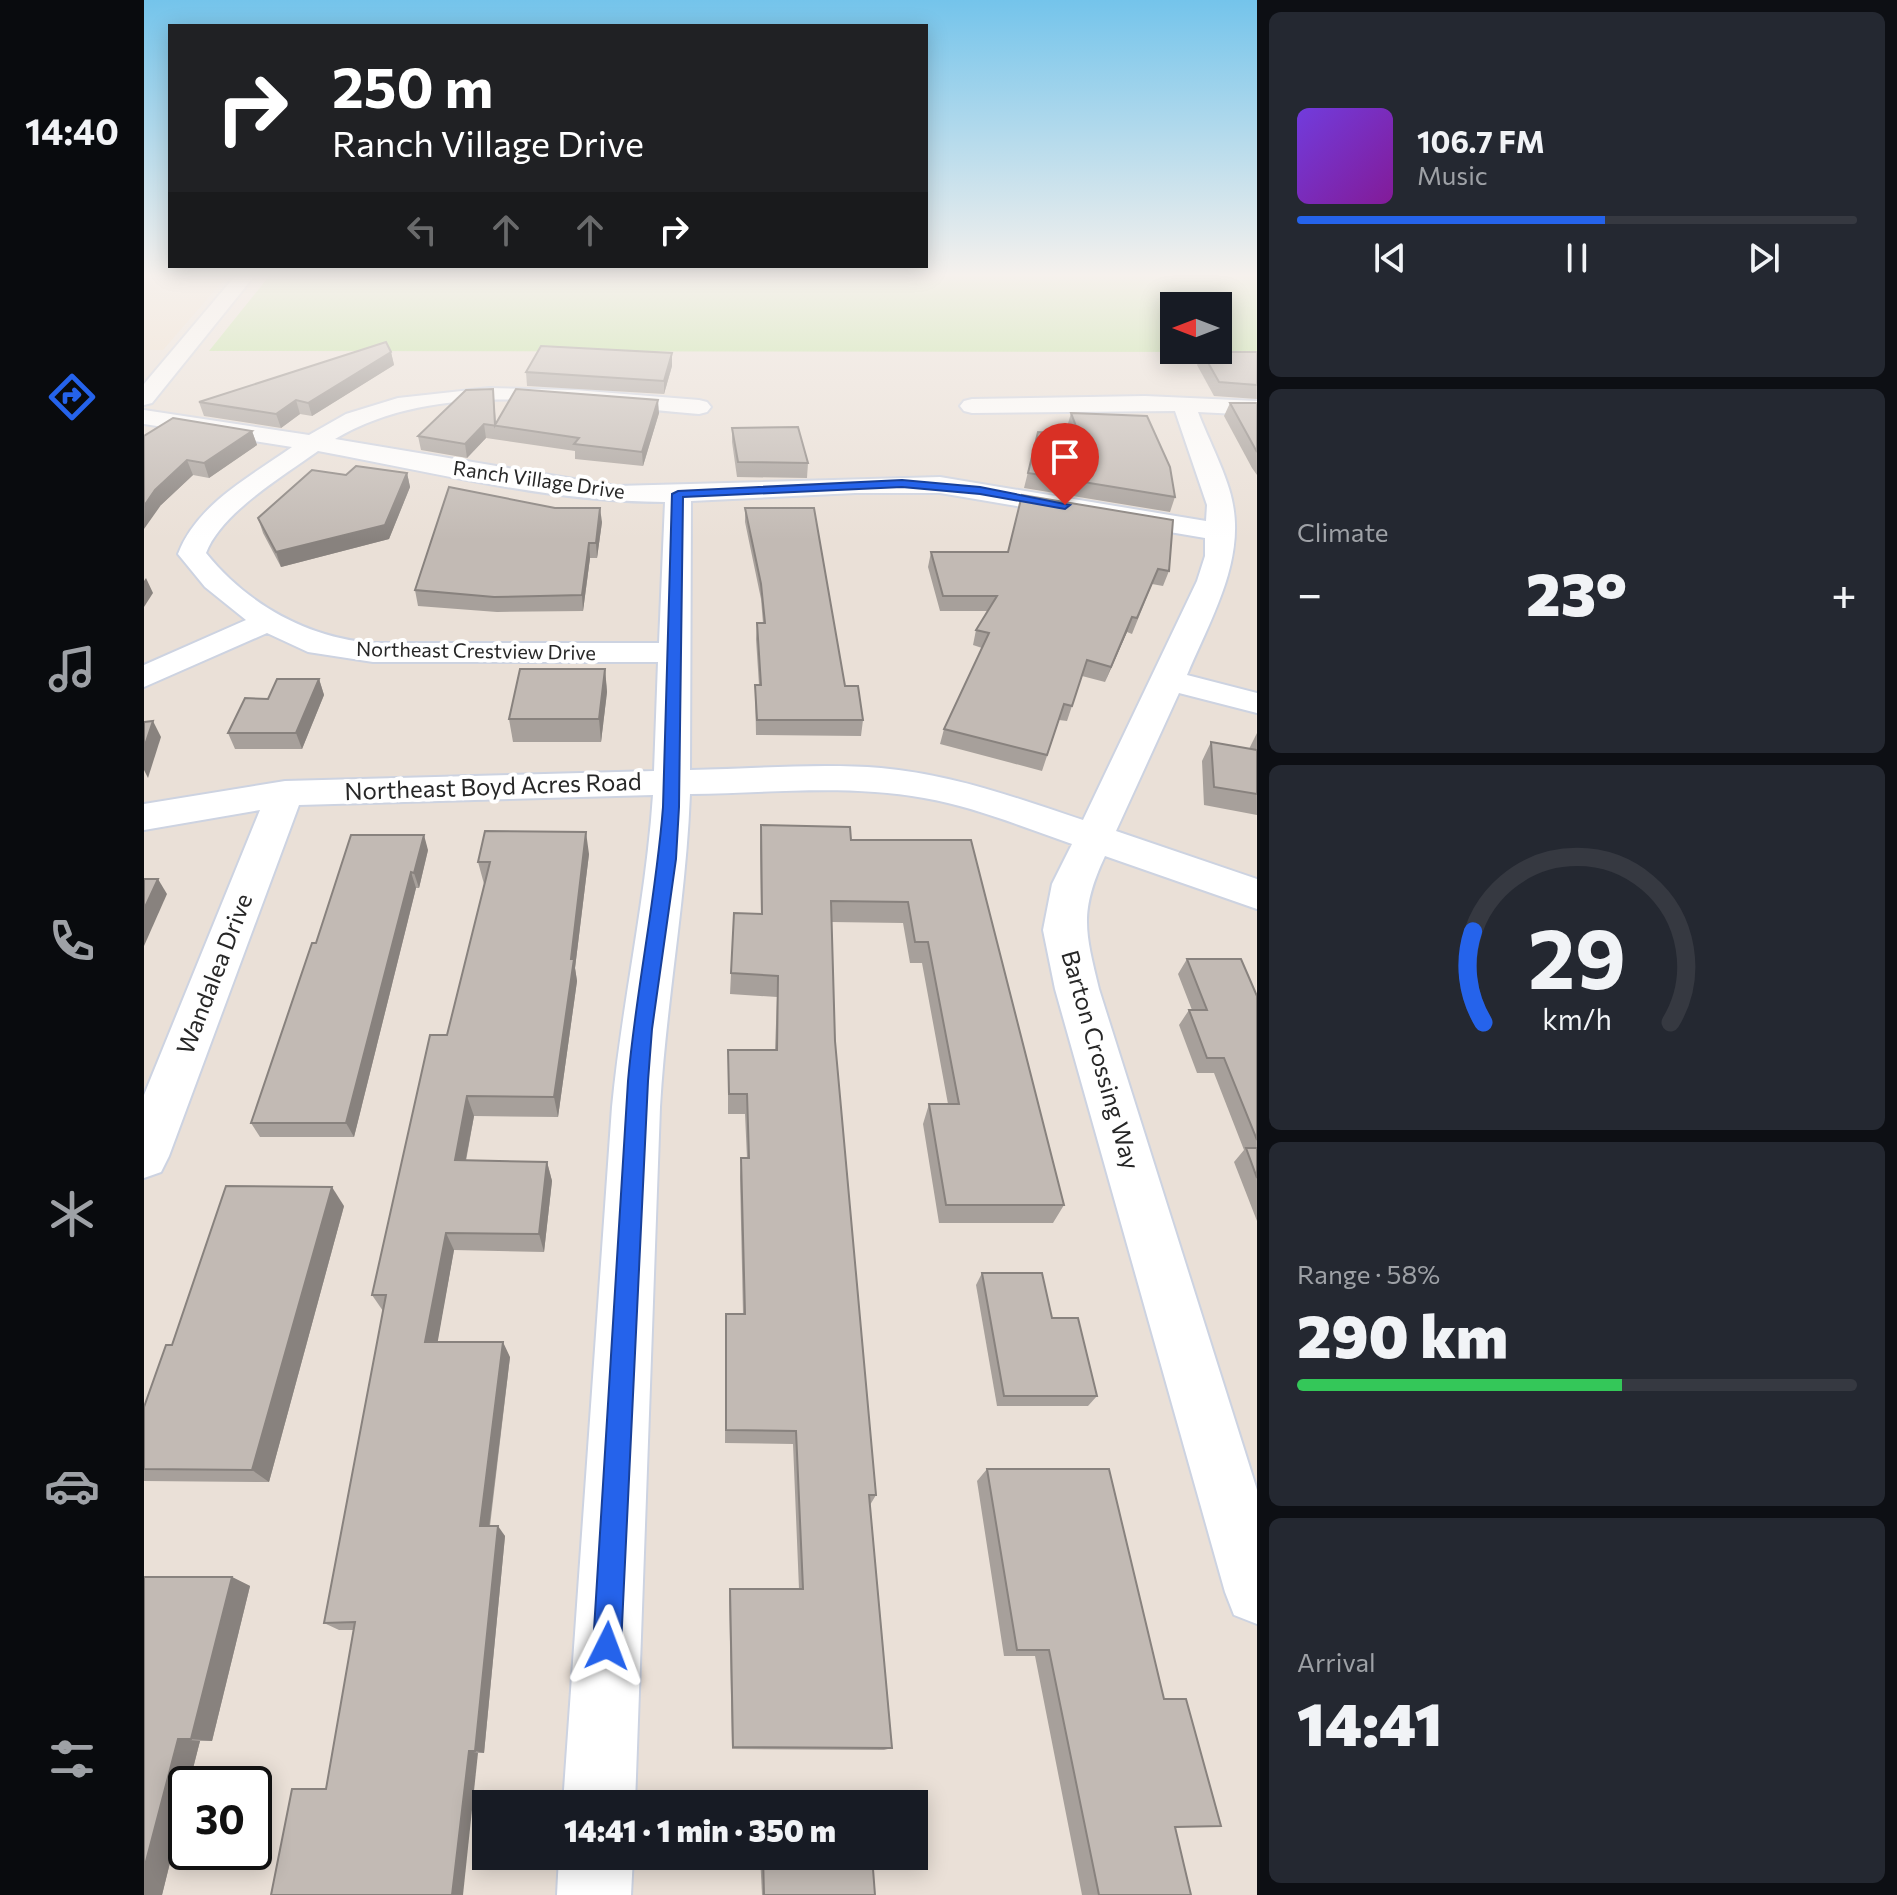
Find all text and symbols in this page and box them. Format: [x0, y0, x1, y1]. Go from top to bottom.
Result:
text: 250 m [332, 51, 493, 120]
icon: right [200, 56, 304, 160]
text: 14:40 [25, 108, 119, 152]
text: Ranch Village Drive [332, 120, 644, 164]
text: 106.7 FM [1417, 122, 1545, 159]
text: Music [1417, 159, 1488, 190]
icon: left [400, 208, 444, 252]
icon: ahead [484, 208, 528, 252]
icon: ahead [568, 208, 612, 252]
icon: right [652, 208, 696, 252]
icon: previous [1368, 236, 1412, 280]
icon: pause [1555, 236, 1599, 280]
icon: next [1742, 236, 1786, 280]
north arrow [1160, 292, 1232, 364]
map controls [1160, 292, 1232, 364]
icon: directions [44, 369, 100, 425]
pin [1031, 423, 1099, 505]
icon: arrive [1043, 435, 1087, 479]
street label: Ranch Village Drive [452, 455, 627, 503]
text: Climate [1297, 516, 1389, 547]
text: 23° [1526, 555, 1627, 628]
text: − [1297, 565, 1322, 619]
text: + [1831, 565, 1857, 619]
street label: Northeast Crestview Drive [356, 636, 596, 664]
icon: music [44, 641, 100, 697]
street label: Northeast Boyd Acres Road [344, 766, 642, 805]
street label: Wandalea Drive [170, 889, 258, 1058]
text: 29 [1528, 904, 1626, 1006]
icon: phone [44, 913, 100, 969]
street label: Barton Crossing Way [1056, 947, 1147, 1173]
text: km/h [1542, 1002, 1612, 1037]
icon: climate [44, 1186, 100, 1242]
text: Range · 58% [1297, 1258, 1440, 1289]
text: 290 km [1297, 1297, 1508, 1370]
icon: car [44, 1458, 100, 1514]
position arrow [565, 1604, 649, 1688]
text: Arrival [1297, 1646, 1376, 1677]
text: 14:41 [1297, 1685, 1443, 1758]
icon: filters [44, 1731, 100, 1787]
speed limit sign: 30 [168, 1766, 272, 1870]
text: 14:41 · 1 min · 350 m [564, 1811, 836, 1848]

